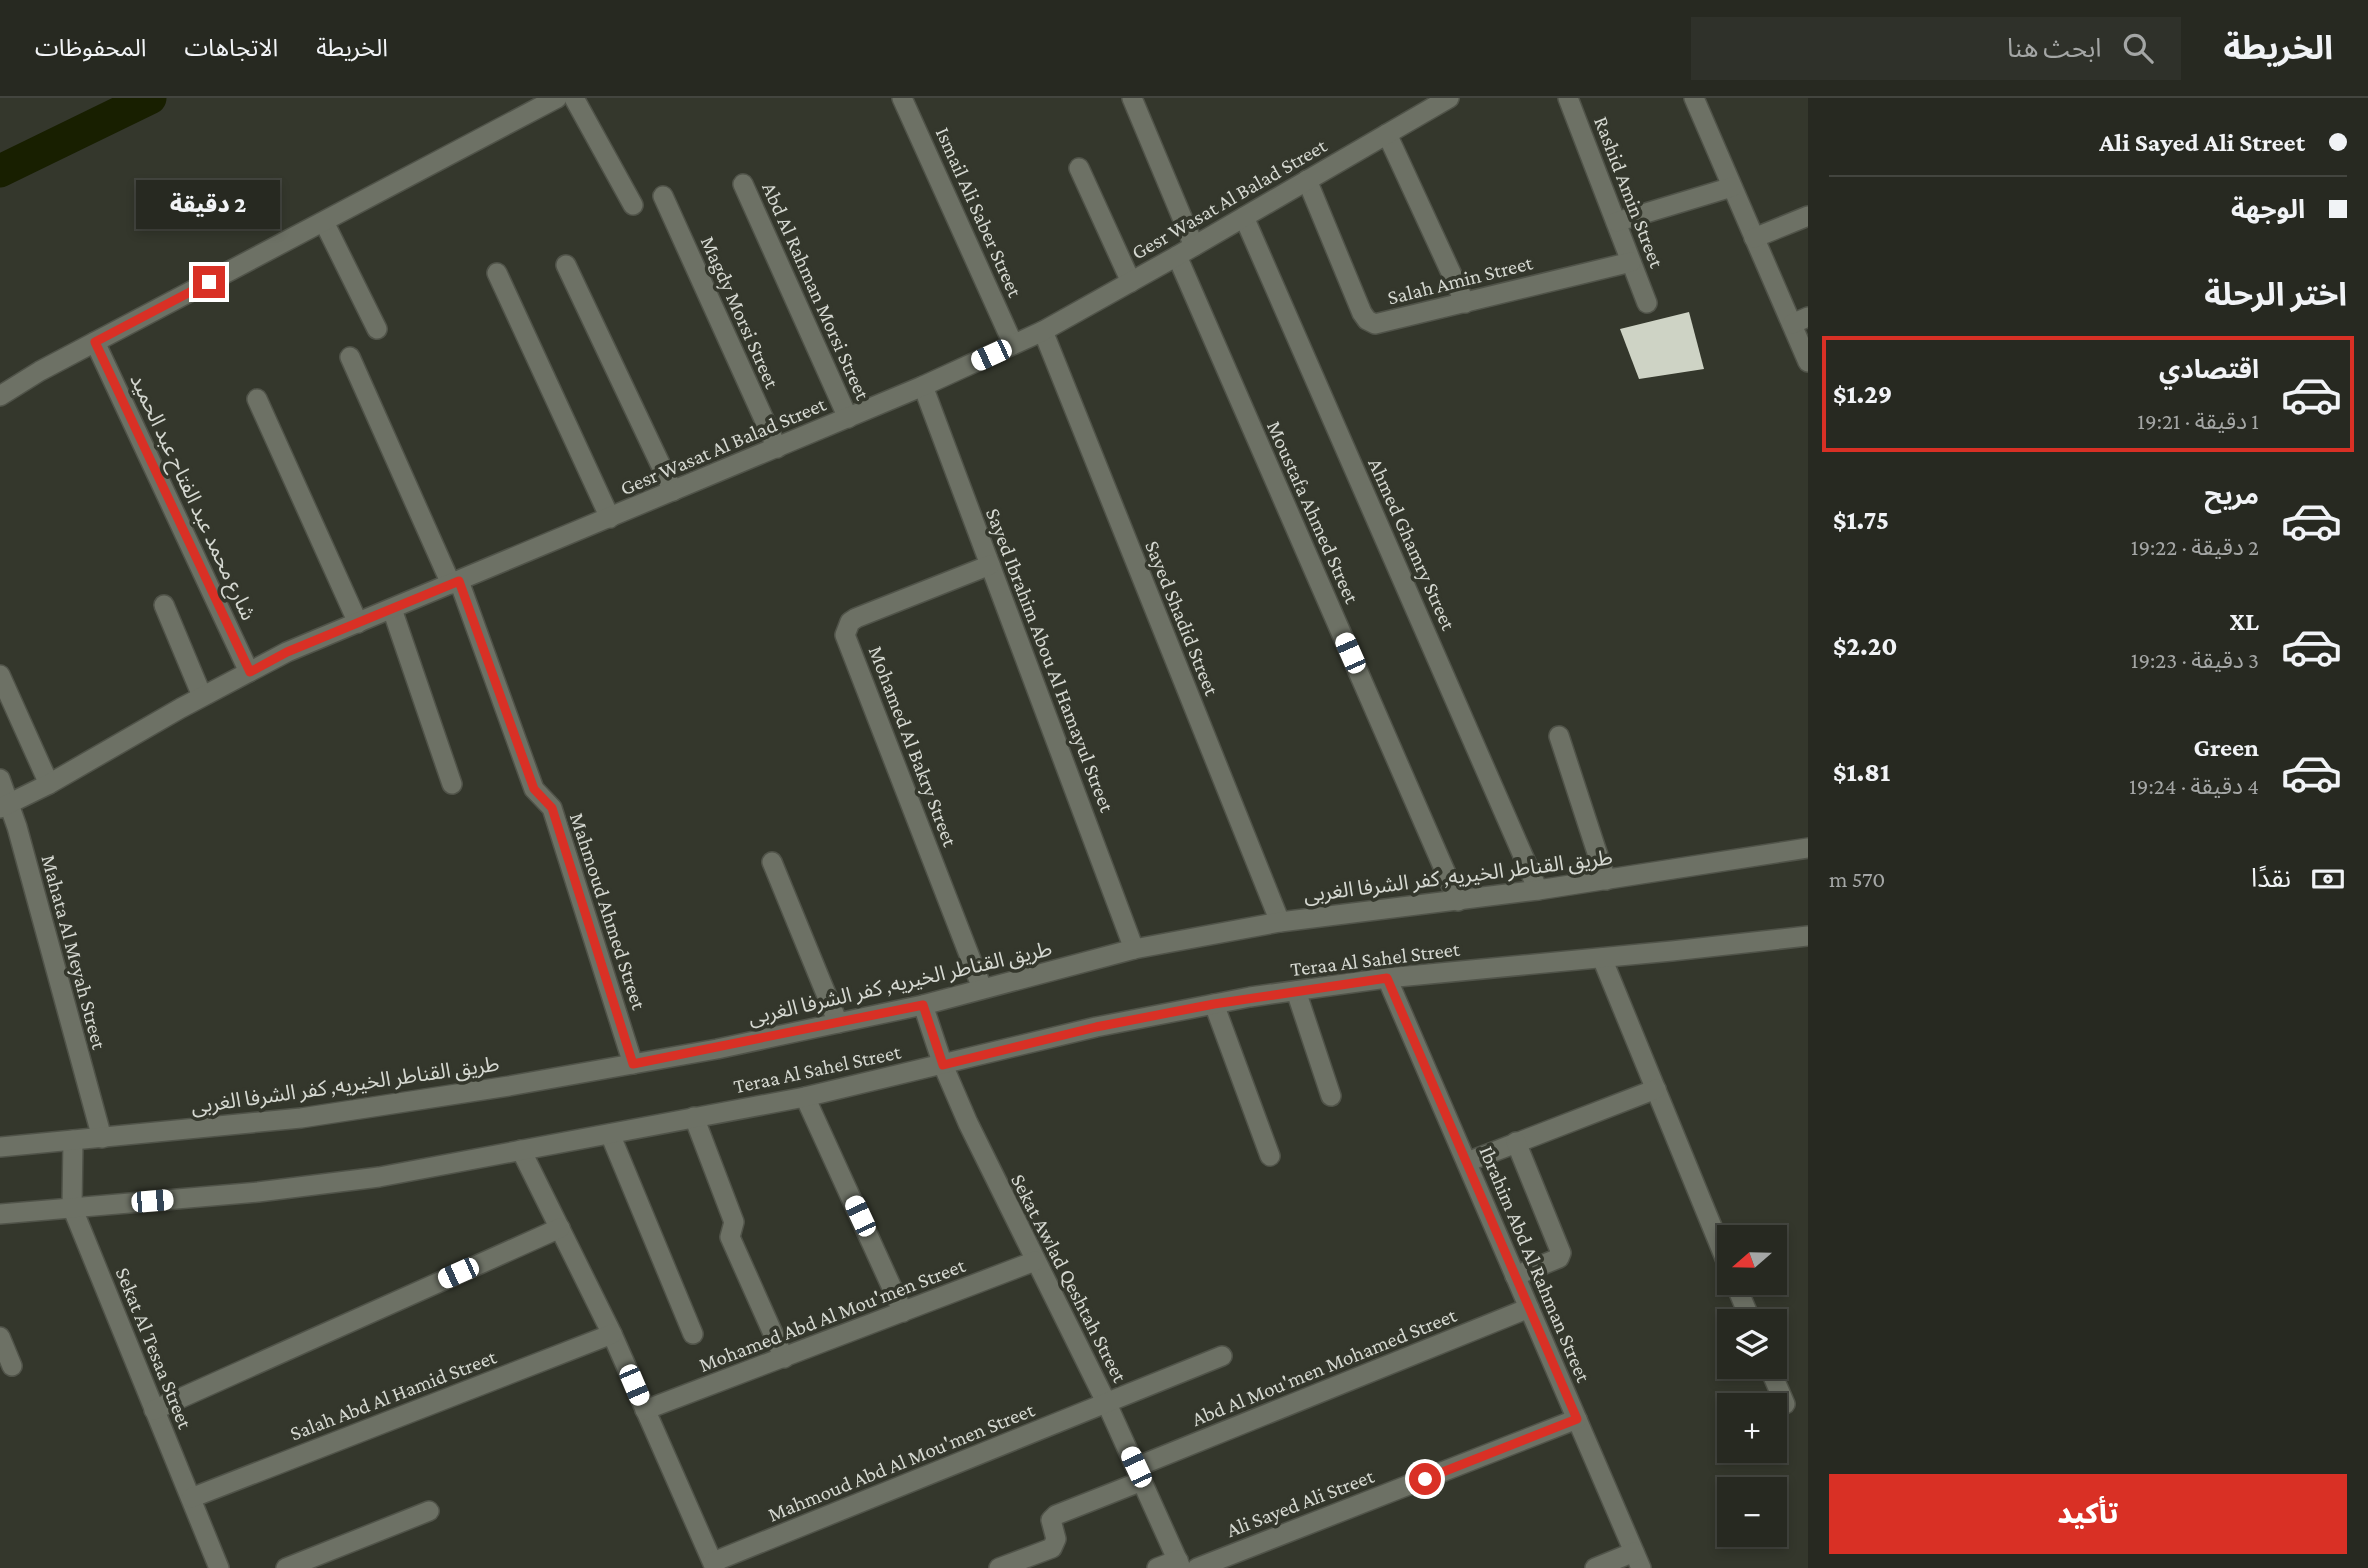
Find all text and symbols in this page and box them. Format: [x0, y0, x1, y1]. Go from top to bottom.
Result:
search box [1691, 17, 2181, 80]
icon: search [2119, 29, 2157, 67]
text: الخريطة [2223, 29, 2333, 66]
text: المحفوظات [35, 34, 146, 61]
text: الاتجاهات [184, 34, 278, 61]
text: الخريطة [316, 34, 388, 61]
text: ابحث هنا [2007, 34, 2101, 63]
street label: Rashid Amin Street [1589, 113, 1669, 272]
street label: Ismail Ali Saber Street [931, 123, 1028, 302]
text: Ali Sayed Ali Street [2099, 128, 2305, 157]
street label: Gesr Wasat Al Balad Street [1127, 133, 1332, 265]
street label: Abd Al Rahman Morsi Street [757, 179, 875, 404]
callout: 2 دقيقة [137, 180, 281, 230]
text: 2 دقيقة [170, 191, 246, 217]
text: الوجهة [2231, 195, 2305, 224]
street label: Magdy Morsi Street [696, 232, 785, 393]
street label: Salah Amin Street [1385, 250, 1536, 310]
route end [193, 266, 225, 298]
text: اختر الرحلة [2204, 276, 2347, 312]
car [968, 337, 1015, 373]
text: اقتصادي [2159, 355, 2259, 384]
icon: car [2280, 363, 2343, 426]
street label: شارع محمد عبد الفتاح عبد الحميد [122, 370, 261, 625]
text: $1.29 [1833, 380, 1892, 409]
street label: Gesr Wasat Al Balad Street [617, 391, 830, 500]
text: 1 دقيقة · 19:21 [2137, 408, 2259, 434]
street label: Moustafa Ahmed Street [1262, 417, 1364, 608]
street label: Ahmed Ghamry Street [1363, 454, 1461, 635]
text: مريح [2204, 481, 2259, 510]
icon: car [2280, 489, 2343, 552]
street label: Sayed Ibrahim Abou Al Hamayul Street [981, 505, 1120, 816]
text: $1.75 [1833, 506, 1889, 535]
text: 2 دقيقة · 19:22 [2131, 534, 2259, 560]
street label: Sayed Shadid Street [1140, 537, 1224, 700]
text: XL [2230, 607, 2259, 636]
icon: car [2280, 615, 2343, 678]
car [1332, 630, 1369, 676]
text: $2.20 [1833, 632, 1898, 661]
street label: Mohamed Al Bakry Street [864, 642, 963, 851]
text: 3 دقيقة · 19:23 [2131, 647, 2259, 673]
text: Green [2193, 733, 2259, 762]
icon: car [2280, 741, 2343, 804]
text: $1.81 [1833, 758, 1890, 787]
text: 4 دقيقة · 19:24 [2129, 773, 2259, 799]
street label: Mahmoud Ahmed Street [565, 810, 651, 1013]
street label: طريق القناطر الخيريه, كفر الشرفا الغربى [1302, 845, 1614, 908]
street label: Mahata Al Meyah Street [36, 852, 112, 1053]
icon: cash [2309, 860, 2347, 898]
text: نقدًا [2251, 864, 2291, 893]
text: 570 m [1829, 866, 1885, 892]
street label: طريق القناطر الخيريه, كفر الشرفا الغربى [746, 936, 1055, 1031]
street label: Teraa Al Sahel Street [1289, 937, 1462, 981]
street label: Teraa Al Sahel Street [731, 1039, 904, 1098]
street label: طريق القناطر الخيريه, كفر الشرفا الغربى [189, 1051, 501, 1120]
street label: Ibrahim Abd Al Rahman Street [1474, 1142, 1596, 1387]
street label: Sekat Awlad Qeshtah Street [1006, 1170, 1132, 1387]
car [131, 1189, 174, 1213]
car [842, 1193, 879, 1239]
north arrow [1717, 1225, 1787, 1295]
map controls [1717, 1225, 1787, 1547]
street label: Mohamed Abd Al Mou'men Street [695, 1253, 969, 1377]
car [435, 1255, 482, 1291]
street label: Sekat Al Tesaa Street [111, 1264, 198, 1433]
street label: Abd Al Mou'men Mohamed Street [1188, 1302, 1461, 1431]
button: layers [1717, 1309, 1787, 1379]
street label: Salah Abd Al Hamid Street [286, 1344, 501, 1445]
car [617, 1362, 652, 1408]
button: + [1717, 1393, 1787, 1463]
street label: Mahmoud Abd Al Mou'men Street [764, 1397, 1039, 1527]
car [1118, 1444, 1155, 1490]
street label: Ali Sayed Ali Street [1223, 1463, 1378, 1542]
route start [1409, 1463, 1441, 1495]
button: تأكيد [1829, 1474, 2347, 1554]
button: − [1717, 1477, 1787, 1547]

